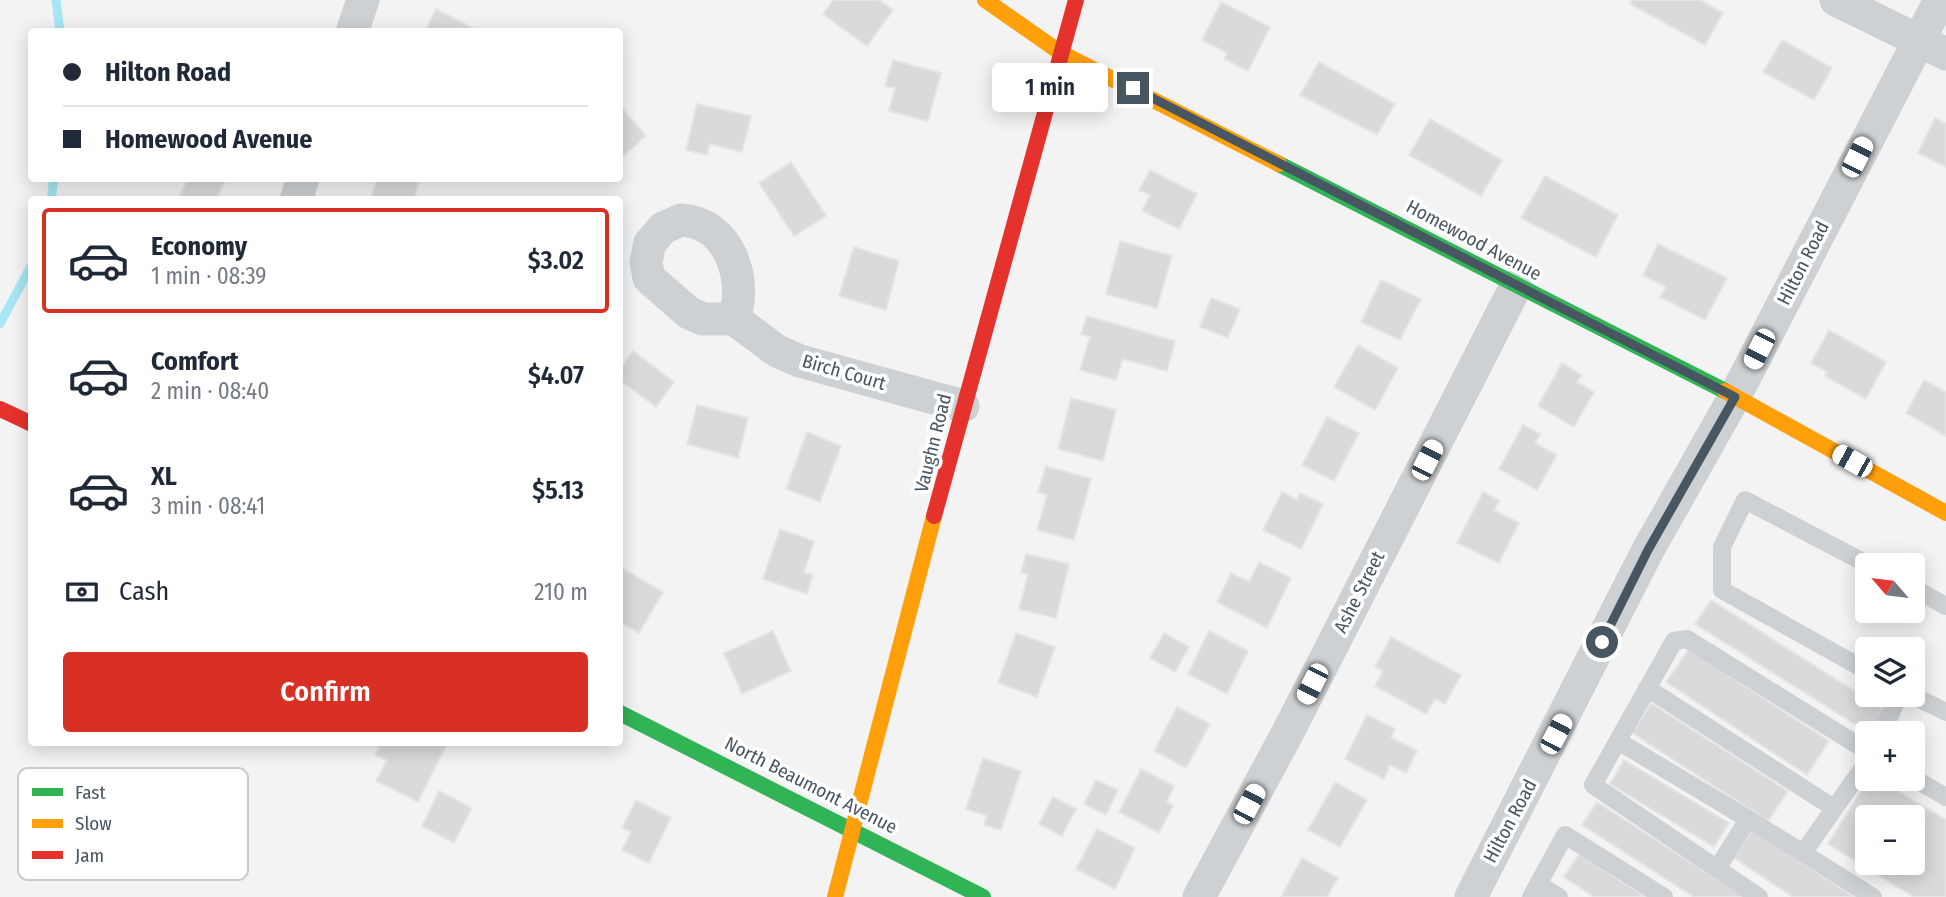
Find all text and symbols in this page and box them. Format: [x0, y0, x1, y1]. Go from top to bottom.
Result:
text: Hilton Road [105, 57, 231, 88]
callout: 1 min [993, 64, 1108, 112]
route end [1117, 72, 1149, 104]
text: 1 min [1025, 73, 1075, 101]
text: Homewood Avenue [105, 124, 312, 155]
car [1839, 134, 1876, 180]
street label: Homewood Avenue [1403, 195, 1545, 285]
street label: Hilton Road [1772, 217, 1834, 309]
icon: car [67, 229, 130, 292]
text: Economy [151, 231, 247, 262]
text: $3.02 [528, 245, 584, 276]
text: 1 min · 08:39 [151, 262, 267, 290]
car [1741, 326, 1778, 372]
icon: car [67, 344, 130, 407]
text: Comfort [151, 346, 239, 377]
street label: Birch Court [800, 349, 889, 395]
text: $4.07 [528, 360, 584, 391]
text: 2 min · 08:40 [151, 377, 269, 405]
street label: Vaughn Road [910, 391, 956, 495]
car [1409, 437, 1446, 483]
car [1829, 442, 1876, 480]
icon: car [67, 459, 130, 522]
text: XL [151, 461, 177, 492]
text: $5.13 [532, 475, 584, 506]
text: 3 min · 08:41 [151, 492, 265, 520]
street label: Ashe Street [1329, 547, 1390, 637]
north arrow [1855, 553, 1925, 623]
map controls [1855, 553, 1925, 875]
icon: cash [63, 573, 101, 611]
text: Cash [119, 576, 169, 607]
text: 210 m [534, 578, 588, 606]
route start [1586, 626, 1618, 658]
button: layers [1855, 637, 1925, 707]
button: Confirm [63, 652, 588, 732]
car [1294, 661, 1331, 707]
car [1537, 711, 1576, 757]
button: + [1855, 721, 1925, 791]
street label: North Beaumont Avenue [721, 732, 901, 838]
legend [18, 768, 248, 880]
street label: Hilton Road [1478, 775, 1542, 867]
text: Fast [75, 781, 106, 804]
car [1230, 781, 1269, 827]
button: − [1855, 805, 1925, 875]
text: Slow [75, 812, 112, 835]
text: Jam [75, 844, 104, 867]

